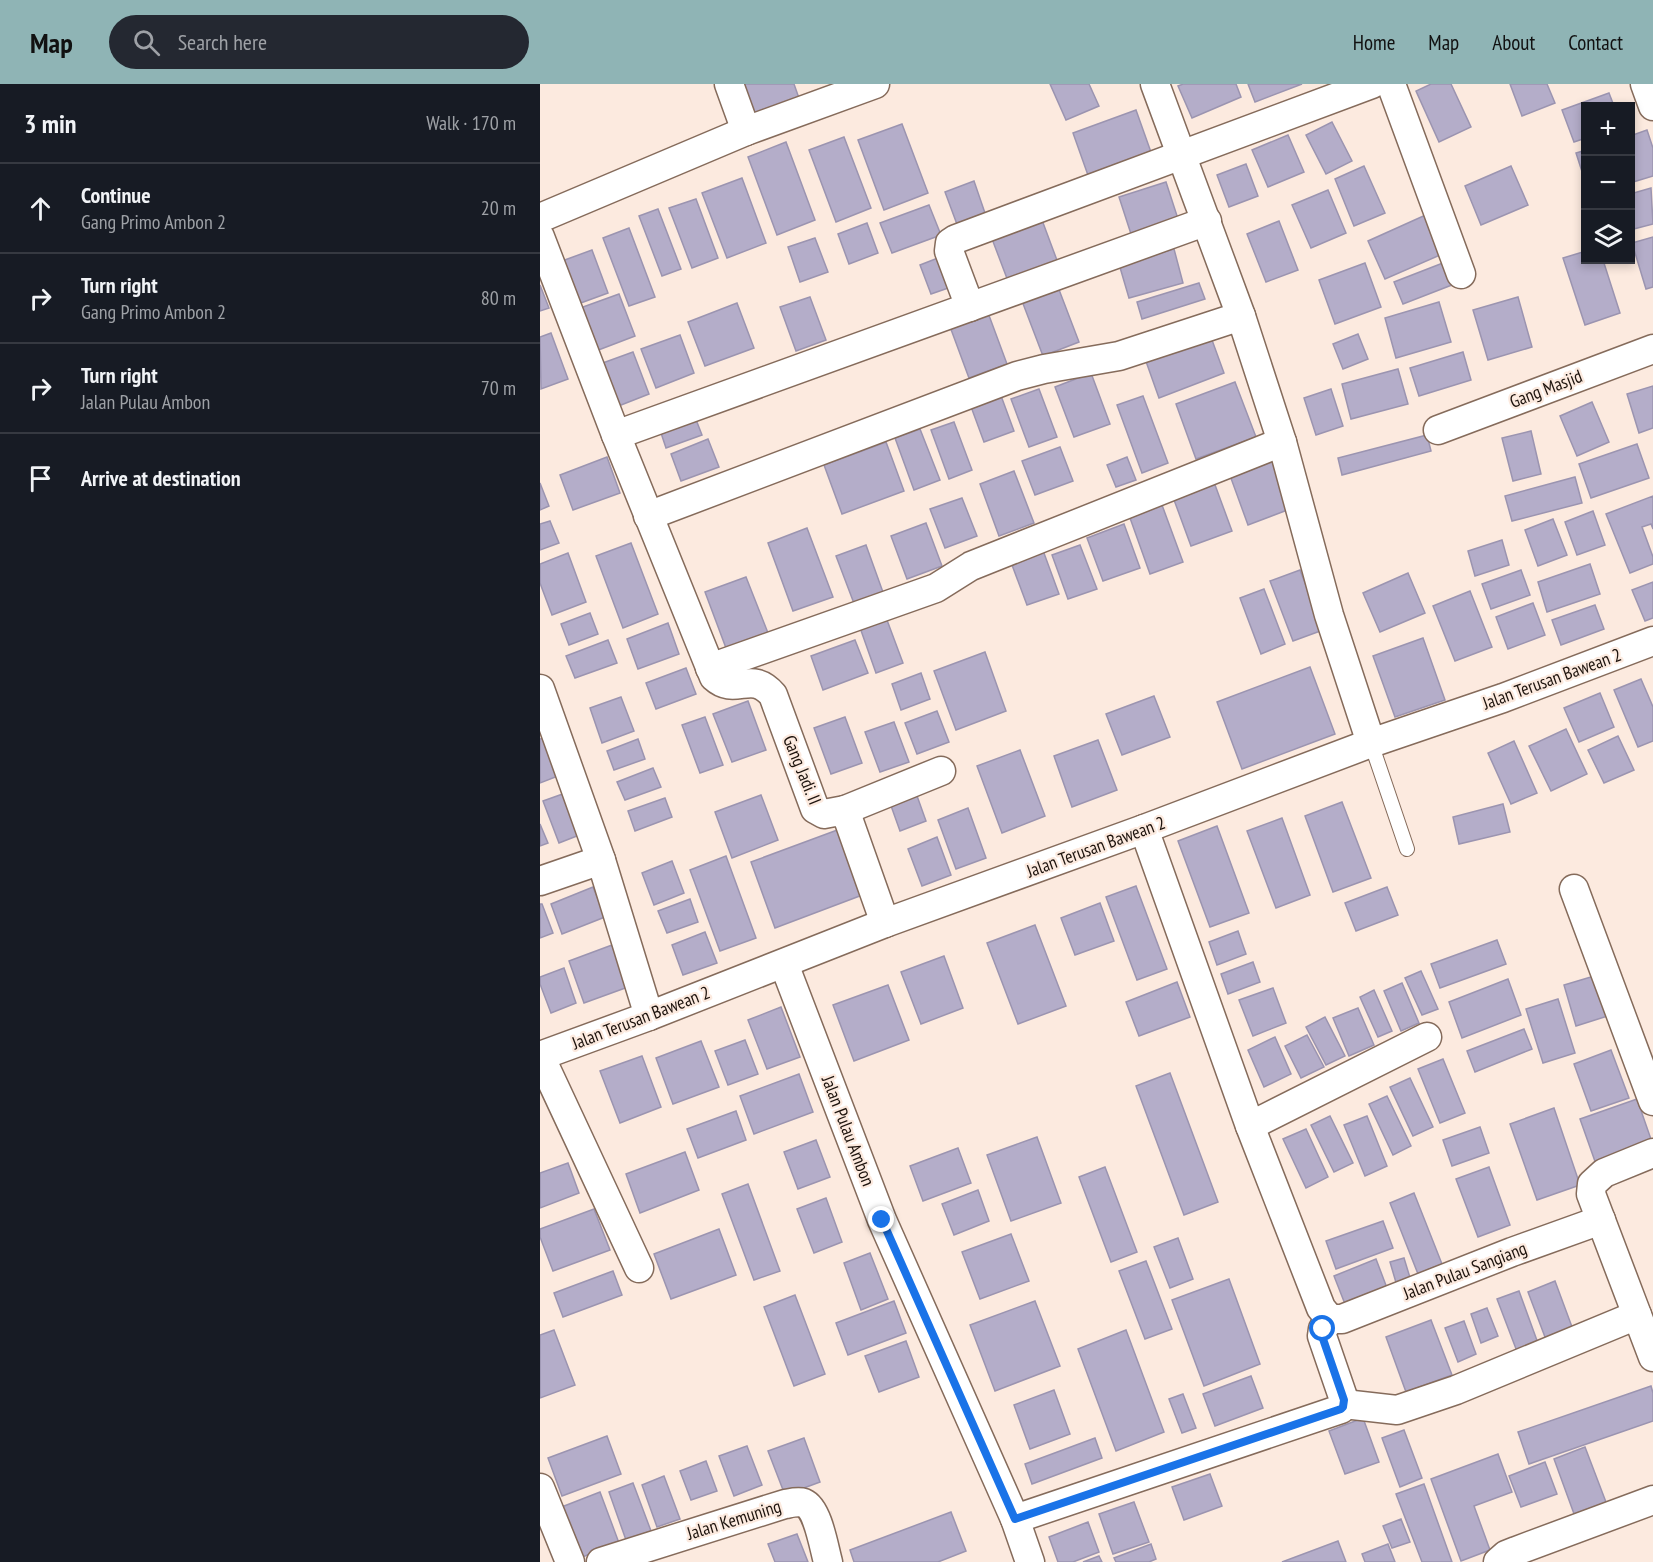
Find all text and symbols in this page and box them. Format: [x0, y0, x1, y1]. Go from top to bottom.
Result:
search box [109, 15, 529, 69]
text: Map [30, 24, 73, 61]
icon: search [130, 26, 163, 59]
text: Search here [178, 28, 267, 56]
text: Home [1353, 29, 1395, 56]
text: Map [1428, 29, 1459, 56]
text: About [1492, 29, 1535, 56]
text: Contact [1568, 29, 1623, 56]
map controls [1581, 102, 1635, 264]
button: + [1581, 102, 1635, 156]
text: 3 min [24, 107, 77, 140]
text: Walk · 170 m [426, 110, 516, 136]
button: − [1581, 156, 1635, 210]
text: Continue [81, 181, 151, 209]
icon: ahead [24, 192, 57, 225]
text: 20 m [481, 195, 516, 221]
text: Gang Primo Ambon 2 [81, 209, 226, 235]
button: layers [1581, 210, 1635, 264]
text: Turn right [81, 271, 158, 299]
icon: right [24, 282, 57, 315]
text: 80 m [481, 285, 516, 311]
text: Gang Primo Ambon 2 [81, 299, 226, 325]
text: Turn right [81, 361, 158, 389]
street label: Gang Masjid [1506, 364, 1585, 413]
icon: right [24, 372, 57, 405]
text: 70 m [481, 375, 516, 401]
text: Jalan Pulau Ambon [81, 389, 210, 415]
icon: arrive [24, 462, 57, 495]
text: Arrive at destination [81, 464, 241, 492]
street label: Jalan Terusan Bawean 2 [1478, 643, 1624, 715]
street label: Gang Jadi. II [778, 732, 827, 808]
street label: Jalan Terusan Bawean 2 [1022, 811, 1168, 883]
street label: Jalan Terusan Bawean 2 [568, 981, 713, 1055]
street label: Jalan Pulau Ambon [817, 1071, 880, 1189]
route end [868, 1206, 894, 1232]
street label: Jalan Pulau Sangiang [1399, 1236, 1530, 1305]
route start [1309, 1315, 1335, 1341]
street label: Jalan Kemuning [683, 1494, 784, 1545]

